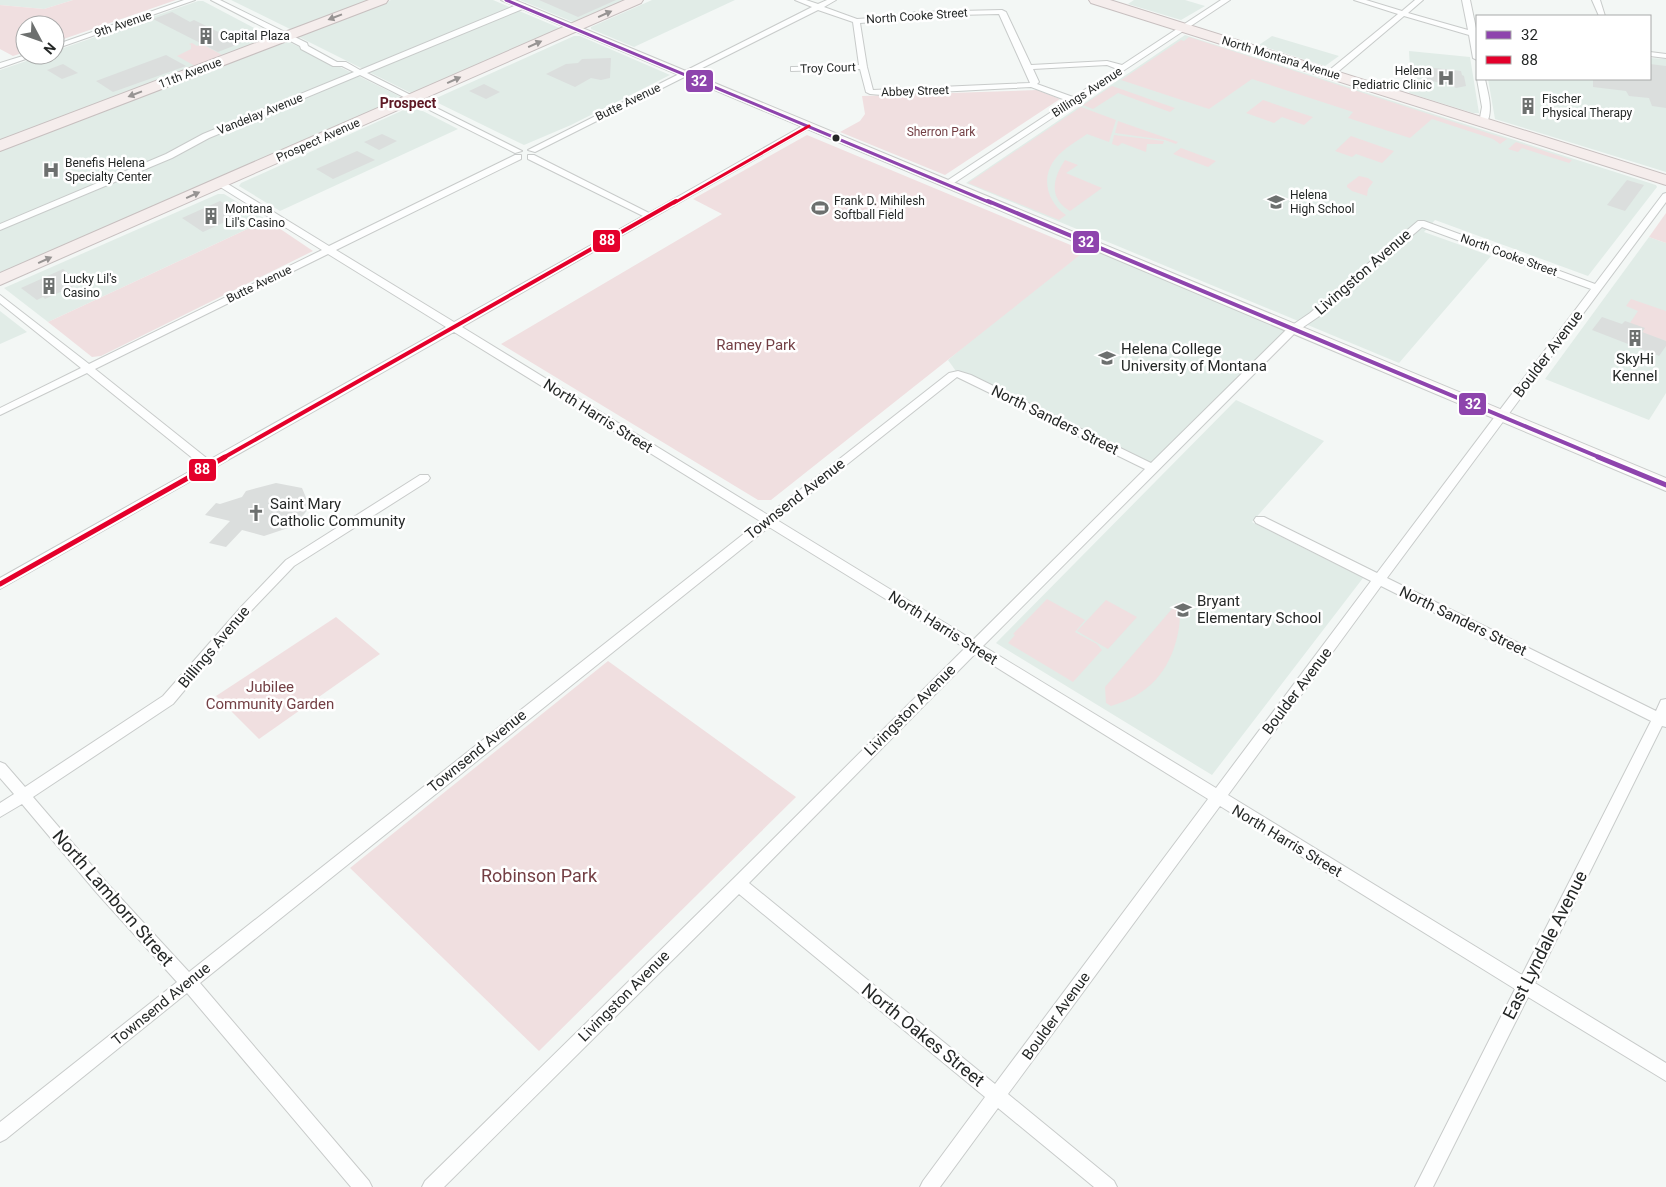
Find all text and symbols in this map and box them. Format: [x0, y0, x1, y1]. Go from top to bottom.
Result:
street label: North Cooke Street [866, 5, 968, 27]
street label: 9th Avenue [93, 8, 153, 40]
one-way arrow [598, 9, 612, 17]
one-way arrow [328, 14, 343, 21]
north arrow [15, 15, 65, 65]
legend [1476, 15, 1651, 80]
building icon: Capital Plaza [196, 26, 216, 46]
text: 32 [1521, 26, 1538, 44]
place label: Capital Plaza [220, 29, 290, 43]
street label: North Montana Avenue [1220, 33, 1342, 83]
text: N [41, 40, 59, 58]
one-way arrow [528, 40, 542, 48]
text: 88 [1521, 51, 1538, 69]
street label: 11th Avenue [157, 55, 223, 91]
street label: Troy Court [800, 60, 856, 76]
street label: Billings Avenue [1049, 64, 1125, 120]
place label: Helena Pediatric Clinic [1352, 64, 1432, 92]
hospital icon: Helena Pediatric Clinic [1436, 68, 1456, 88]
line badge: 32 [685, 69, 714, 93]
text: 32 [691, 73, 707, 89]
one-way arrow [447, 76, 461, 84]
street label: Butte Avenue [593, 80, 663, 124]
street label: Abbey Street [881, 83, 949, 99]
street label: Vandelay Avenue [215, 90, 305, 138]
one-way arrow [127, 91, 142, 98]
place label: Fischer Physical Therapy [1542, 92, 1633, 120]
district label: Prospect [380, 95, 437, 111]
building icon: Fischer Physical Therapy [1518, 96, 1538, 116]
street label: Prospect Avenue [274, 115, 362, 165]
park label: Sherron Park [907, 125, 976, 139]
unlabelled marker [831, 133, 841, 143]
place label: Benefis Helena Specialty Center [65, 156, 152, 184]
hospital icon: Benefis Helena Specialty Center [41, 160, 61, 180]
place label: Helena High School [1290, 188, 1354, 216]
one-way arrow [186, 190, 200, 198]
school or university icon: Helena High School [1266, 192, 1286, 212]
place label: Frank D. Mihilesh Softball Field [834, 194, 925, 222]
sports icon: Frank D. Mihilesh Softball Field [810, 198, 830, 218]
place label: Montana Lil's Casino [225, 202, 285, 230]
building icon: Montana Lil's Casino [201, 206, 221, 226]
street label: Livingston Avenue [1311, 225, 1415, 319]
line badge: 88 [592, 229, 621, 253]
line badge: 32 [1072, 230, 1100, 254]
street label: North Cooke Street [1459, 231, 1559, 279]
text: 88 [599, 232, 615, 248]
text: 32 [1078, 234, 1094, 250]
one-way arrow [38, 256, 52, 264]
street label: Butte Avenue [224, 262, 294, 306]
place label: Lucky Lil's Casino [63, 272, 117, 300]
building icon: Lucky Lil's Casino [39, 276, 59, 296]
street label: Boulder Avenue [1509, 307, 1587, 401]
building icon: SkyHi Kennel [1625, 328, 1645, 348]
park label: Ramey Park [716, 336, 796, 354]
place label: Helena College University of Montana [1121, 340, 1267, 375]
school or university icon: Helena College University of Montana [1097, 348, 1117, 368]
place label: SkyHi Kennel [1612, 350, 1658, 385]
street label: North Harris Street [540, 375, 656, 457]
street label: North Sanders Street [988, 381, 1122, 459]
line badge: 32 [1458, 392, 1487, 416]
text: 32 [1465, 396, 1481, 412]
street label: Townsend Avenue [742, 454, 848, 544]
line badge: 88 [188, 458, 217, 482]
text: 88 [194, 461, 210, 477]
place label: Saint Mary Catholic Community [270, 495, 405, 530]
church icon: Saint Mary Catholic Community [246, 503, 266, 523]
street label: North Sanders Street [1396, 582, 1530, 660]
street label: North Harris Street [885, 587, 1001, 669]
place label: Bryant Elementary School [1197, 592, 1321, 627]
school or university icon: Bryant Elementary School [1173, 600, 1193, 620]
street label: Billings Avenue [175, 602, 253, 692]
street label: Boulder Avenue [1258, 644, 1336, 738]
street label: Livingston Avenue [861, 661, 959, 759]
park label: Jubilee Community Garden [206, 678, 334, 713]
street label: Townsend Avenue [424, 706, 530, 796]
street label: North Harris Street [1229, 801, 1345, 881]
street label: North Lamborn Street [49, 825, 178, 970]
park label: Robinson Park [481, 865, 598, 886]
street label: East Lyndale Avenue [1498, 867, 1591, 1023]
street label: Livingston Avenue [575, 947, 673, 1045]
street label: Townsend Avenue [108, 959, 214, 1049]
street label: Boulder Avenue [1018, 969, 1094, 1063]
street label: North Oakes Street [858, 979, 989, 1091]

